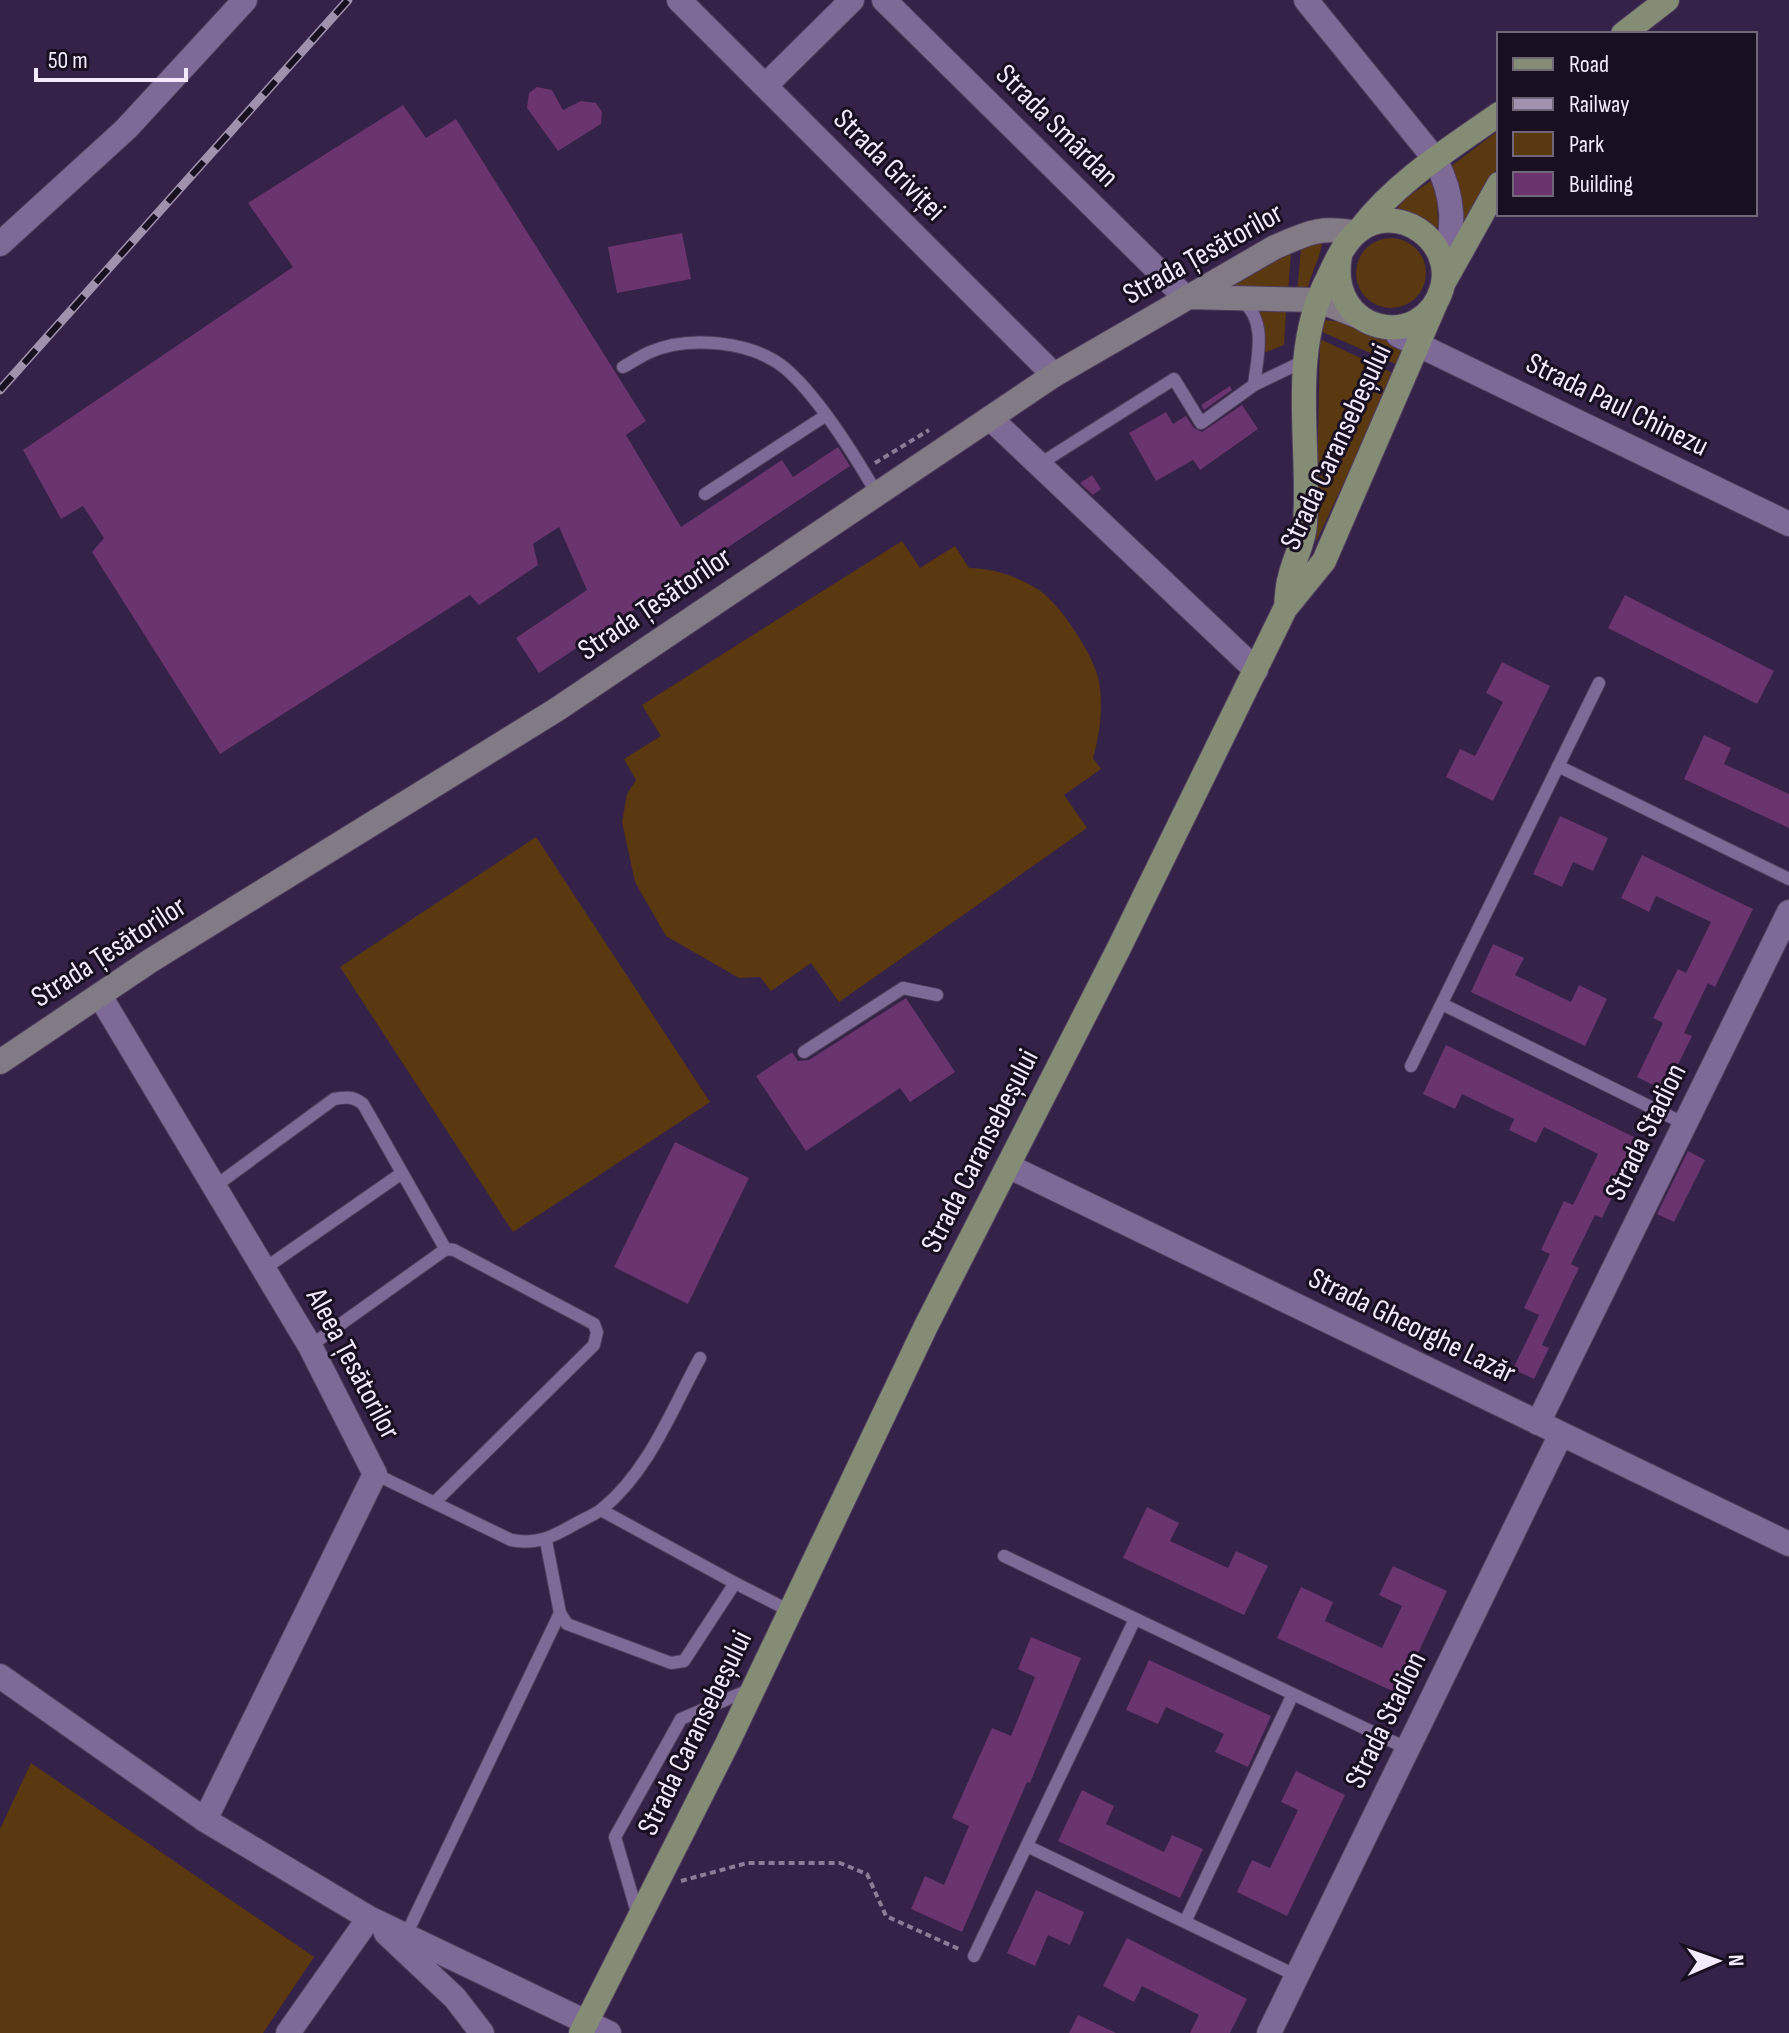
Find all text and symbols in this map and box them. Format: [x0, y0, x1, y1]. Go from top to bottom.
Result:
scale bar [36, 32, 186, 82]
legend [1497, 32, 1757, 216]
text: 50 m [48, 46, 88, 75]
text: Road [1569, 50, 1609, 79]
street label: Strada Smârdan [988, 57, 1126, 195]
text: Railway [1569, 90, 1629, 119]
street label: Strada Griviței [826, 102, 952, 228]
text: Park [1569, 130, 1604, 159]
text: Building [1569, 170, 1633, 199]
street label: Strada Țesătorilor [1117, 195, 1290, 313]
street label: Strada Caransebeșului [1273, 338, 1399, 556]
street label: Strada Paul Chinezu [1520, 345, 1714, 465]
street label: Strada Țesătorilor [571, 539, 739, 668]
street label: Strada Țesătorilor [25, 888, 193, 1015]
street label: Strada Caransebeșului [913, 1043, 1047, 1259]
street label: Strada Stadion [1598, 1058, 1694, 1206]
street label: Strada Gheorghe Lazăr [1303, 1260, 1522, 1392]
street label: Aleea Țesătorilor [298, 1281, 408, 1446]
street label: Strada Caransebeșului [630, 1625, 760, 1841]
street label: Strada Stadion [1338, 1646, 1434, 1794]
north arrow [1677, 1921, 1757, 2001]
text: N [1722, 1954, 1749, 1967]

